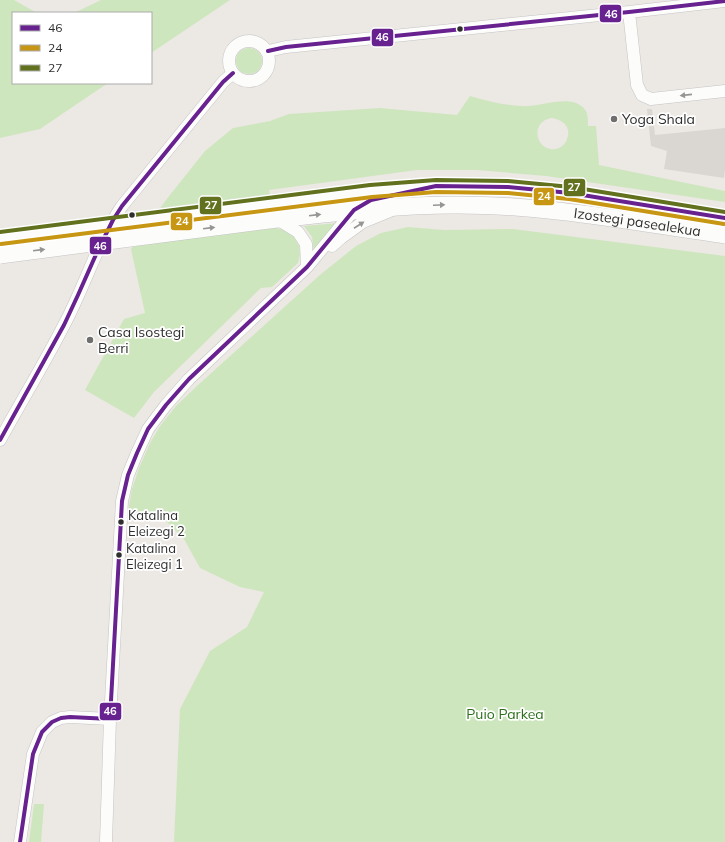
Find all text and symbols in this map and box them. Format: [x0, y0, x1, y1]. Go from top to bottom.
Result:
line badge: 46 [599, 4, 622, 23]
text: 46 [604, 7, 618, 21]
legend [12, 12, 152, 84]
text: 46 [48, 20, 62, 35]
unlabelled marker [455, 24, 465, 34]
line badge: 46 [371, 28, 394, 47]
text: 46 [375, 30, 389, 44]
text: 24 [48, 40, 62, 55]
text: 27 [48, 60, 62, 75]
one-way arrow [680, 92, 692, 98]
place label: Yoga Shala [621, 110, 695, 128]
marker: Yoga Shala [609, 114, 619, 124]
line badge: 27 [563, 178, 586, 197]
text: 27 [567, 180, 581, 194]
line badge: 24 [533, 187, 555, 206]
text: 24 [537, 189, 551, 203]
line badge: 27 [199, 196, 222, 215]
text: 27 [204, 198, 218, 212]
one-way arrow [433, 202, 446, 208]
street label: Izostegi pasealekua [573, 204, 702, 240]
unlabelled marker [127, 210, 137, 220]
line badge: 24 [170, 212, 193, 231]
one-way arrow [309, 212, 322, 218]
text: 24 [175, 214, 189, 228]
one-way arrow [354, 222, 365, 229]
one-way arrow [203, 225, 215, 231]
line badge: 46 [89, 236, 112, 255]
text: 46 [93, 239, 107, 253]
one-way arrow [33, 247, 45, 253]
place label: Casa Isostegi Berri [98, 323, 184, 357]
marker: Casa Isostegi Berri [85, 335, 95, 345]
place label: Katalina Eleizegi 2 [128, 507, 185, 539]
marker: Katalina Eleizegi 2 [116, 517, 126, 527]
place label: Katalina Eleizegi 1 [126, 540, 183, 572]
marker: Katalina Eleizegi 1 [114, 550, 124, 560]
line badge: 46 [99, 702, 122, 721]
text: 46 [103, 704, 117, 718]
park label: Puio Parkea [466, 705, 544, 723]

